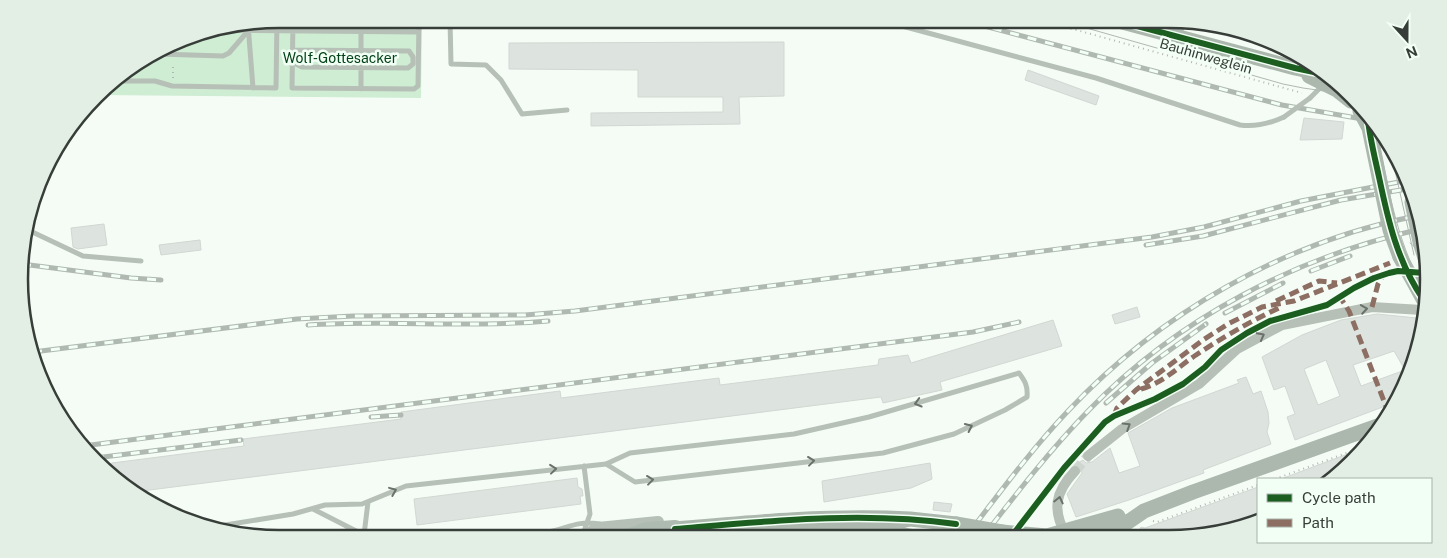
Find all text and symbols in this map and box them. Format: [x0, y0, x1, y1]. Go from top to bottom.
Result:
north arrow [1382, 15, 1432, 65]
street label: Bauhinweglein [1158, 35, 1254, 77]
text: N [1404, 43, 1420, 62]
park label: Wolf-Gottesacker [283, 50, 397, 66]
one-way arrow [1360, 304, 1369, 314]
one-way arrow [1256, 333, 1265, 343]
one-way arrow [913, 397, 922, 408]
one-way arrow [964, 422, 973, 433]
one-way arrow [1121, 423, 1130, 433]
one-way arrow [808, 456, 816, 467]
one-way arrow [550, 464, 558, 475]
one-way arrow [646, 475, 654, 486]
legend [1257, 478, 1432, 543]
one-way arrow [388, 486, 397, 497]
text: Cycle path [1302, 489, 1376, 506]
one-way arrow [1053, 495, 1064, 504]
text: Path [1302, 514, 1334, 531]

